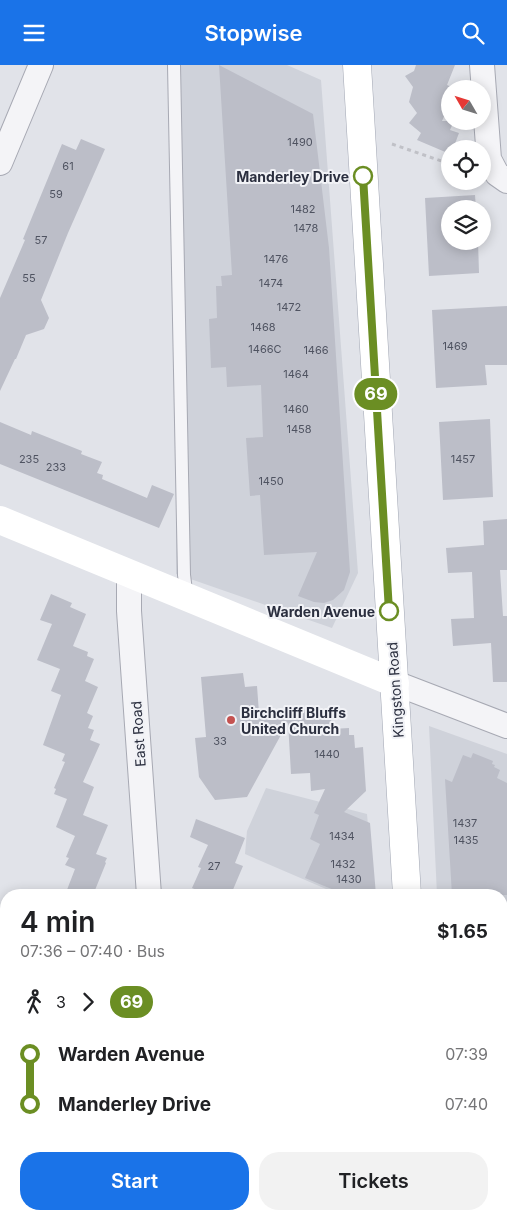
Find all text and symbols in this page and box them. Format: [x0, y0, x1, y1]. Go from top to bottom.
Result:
icon: menu [20, 19, 48, 47]
icon: search [459, 19, 487, 47]
text: Stopwise [205, 20, 302, 46]
north arrow [441, 80, 491, 130]
map controls [441, 80, 491, 250]
house number: 1490 [287, 135, 313, 149]
button: locate [441, 140, 491, 190]
house number: 61 [62, 159, 74, 173]
marker: Manderley Drive [353, 166, 373, 186]
place label: Manderley Drive [236, 168, 349, 185]
house number: 59 [49, 187, 63, 201]
button: layers [441, 200, 491, 250]
house number: 1482 [290, 202, 316, 216]
house number: 1478 [294, 221, 318, 235]
house number: 57 [35, 233, 47, 247]
house number: 1476 [264, 252, 288, 266]
house number: 55 [22, 271, 36, 285]
house number: 1474 [259, 276, 283, 290]
house number: 1472 [277, 300, 301, 314]
house number: 1468 [250, 320, 276, 334]
house number: 1469 [442, 339, 468, 353]
house number: 1466C [248, 342, 282, 356]
house number: 1466 [303, 343, 329, 357]
house number: 1464 [283, 367, 309, 381]
line badge: 69 [354, 378, 398, 410]
text: 69 [364, 383, 388, 404]
house number: 1460 [283, 402, 309, 416]
house number: 1458 [286, 422, 312, 436]
house number: 235 [19, 452, 39, 466]
house number: 1457 [451, 452, 475, 466]
house number: 233 [46, 460, 66, 474]
house number: 1450 [258, 474, 284, 488]
marker: Warden Avenue [379, 601, 399, 621]
place label: Warden Avenue [267, 603, 375, 620]
street label: Kingston Road [383, 641, 407, 739]
street label: East Road [127, 701, 149, 767]
place label: Birchcliff Bluffs United Church [241, 704, 346, 737]
marker: Birchcliff Bluffs United Church [225, 714, 237, 726]
house number: 33 [213, 734, 227, 748]
house number: 1440 [314, 747, 340, 761]
house number: 1437 [453, 816, 477, 830]
house number: 1434 [329, 829, 355, 843]
house number: 1435 [453, 833, 479, 847]
house number: 1432 [330, 857, 356, 871]
house number: 27 [208, 859, 220, 873]
house number: 1430 [336, 872, 362, 886]
text: 4 min [20, 905, 95, 939]
text: $1.65 [437, 920, 488, 943]
text: 07:36 – 07:40 · Bus [20, 941, 165, 961]
icon: walk [20, 988, 48, 1016]
icon: forward [74, 988, 102, 1016]
text: 69 [120, 991, 143, 1012]
text: 3 [56, 992, 66, 1012]
text: Warden Avenue [58, 1043, 205, 1066]
text: 07:39 [445, 1044, 488, 1064]
text: Manderley Drive [58, 1093, 211, 1116]
text: 07:40 [445, 1094, 488, 1114]
button: Start [20, 1152, 249, 1210]
button: Tickets [259, 1152, 488, 1210]

